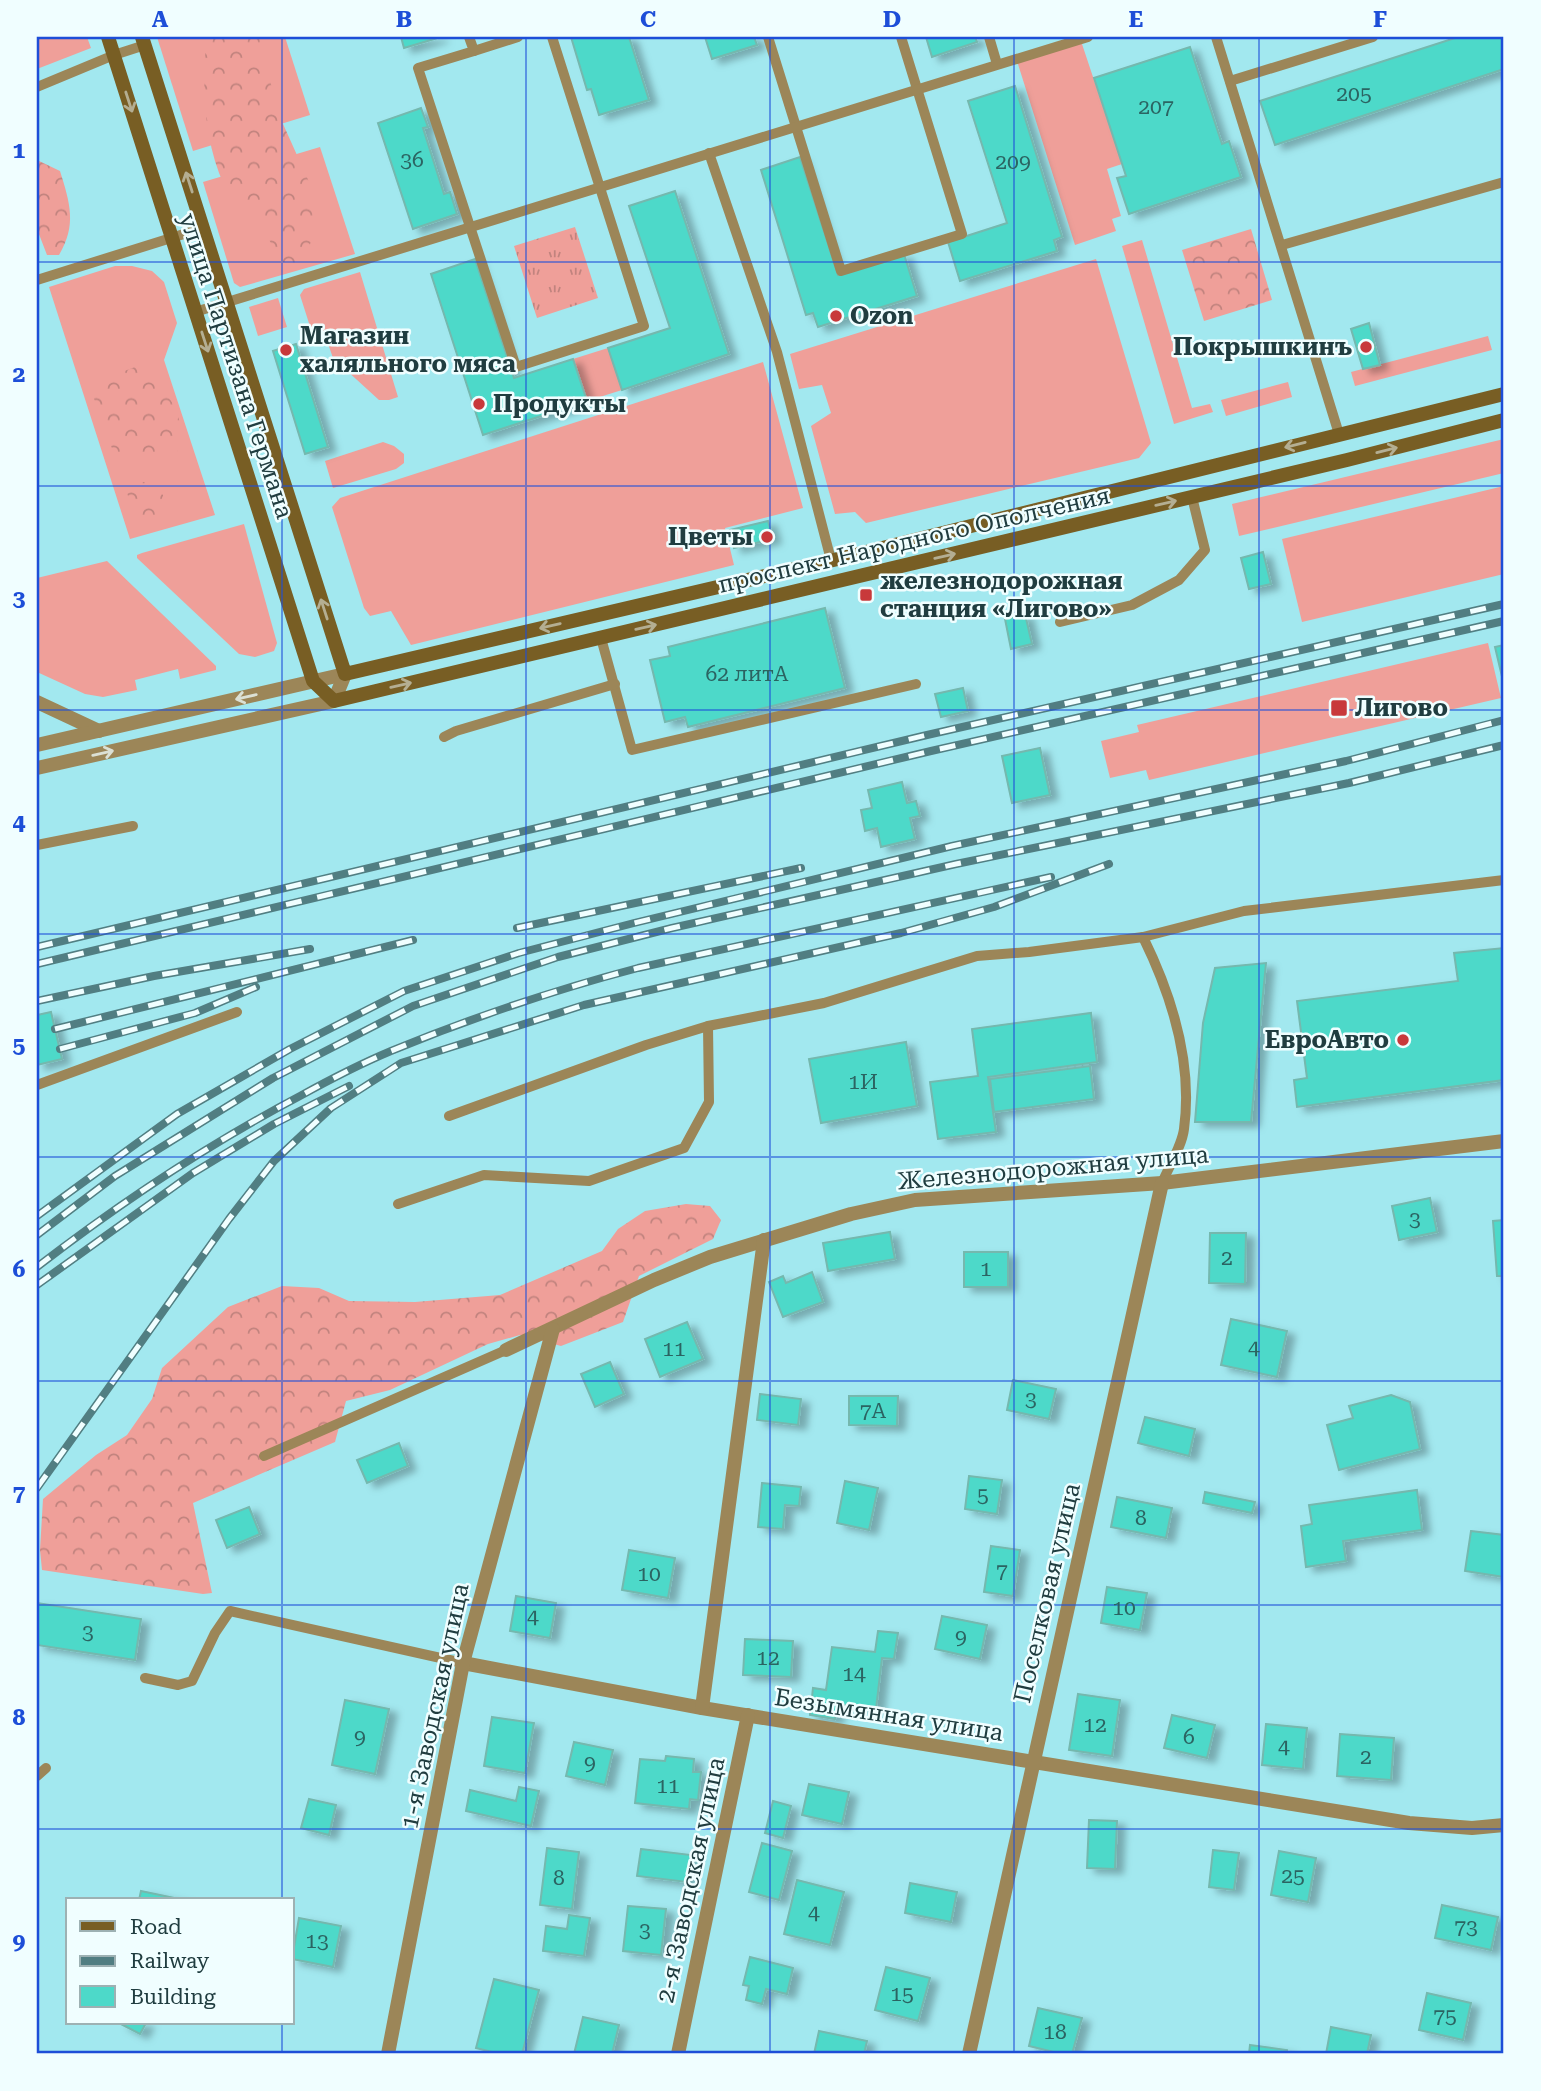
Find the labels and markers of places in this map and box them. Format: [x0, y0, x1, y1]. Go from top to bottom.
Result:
place label: Ozon [850, 302, 913, 330]
marker: Ozon [828, 308, 844, 324]
place label: Магазин халяльного мяса [300, 322, 516, 378]
place label: Покрышкинъ [1173, 333, 1352, 361]
marker: Покрышкинъ [1358, 339, 1374, 355]
marker: Магазин халяльного мяса [278, 342, 294, 358]
place label: Продукты [493, 390, 626, 418]
marker: Продукты [471, 396, 487, 412]
place label: Цветы [668, 523, 753, 551]
marker: Цветы [759, 529, 775, 545]
place label: железнодорожная станция «Лигово» [880, 567, 1123, 623]
marker: железнодорожная станция «Лигово» [858, 587, 874, 603]
place label: Лигово [1355, 694, 1448, 722]
marker: Лигово [1329, 698, 1349, 718]
place label: ЕвроАвто [1265, 1026, 1389, 1054]
marker: ЕвроАвто [1395, 1032, 1411, 1048]

